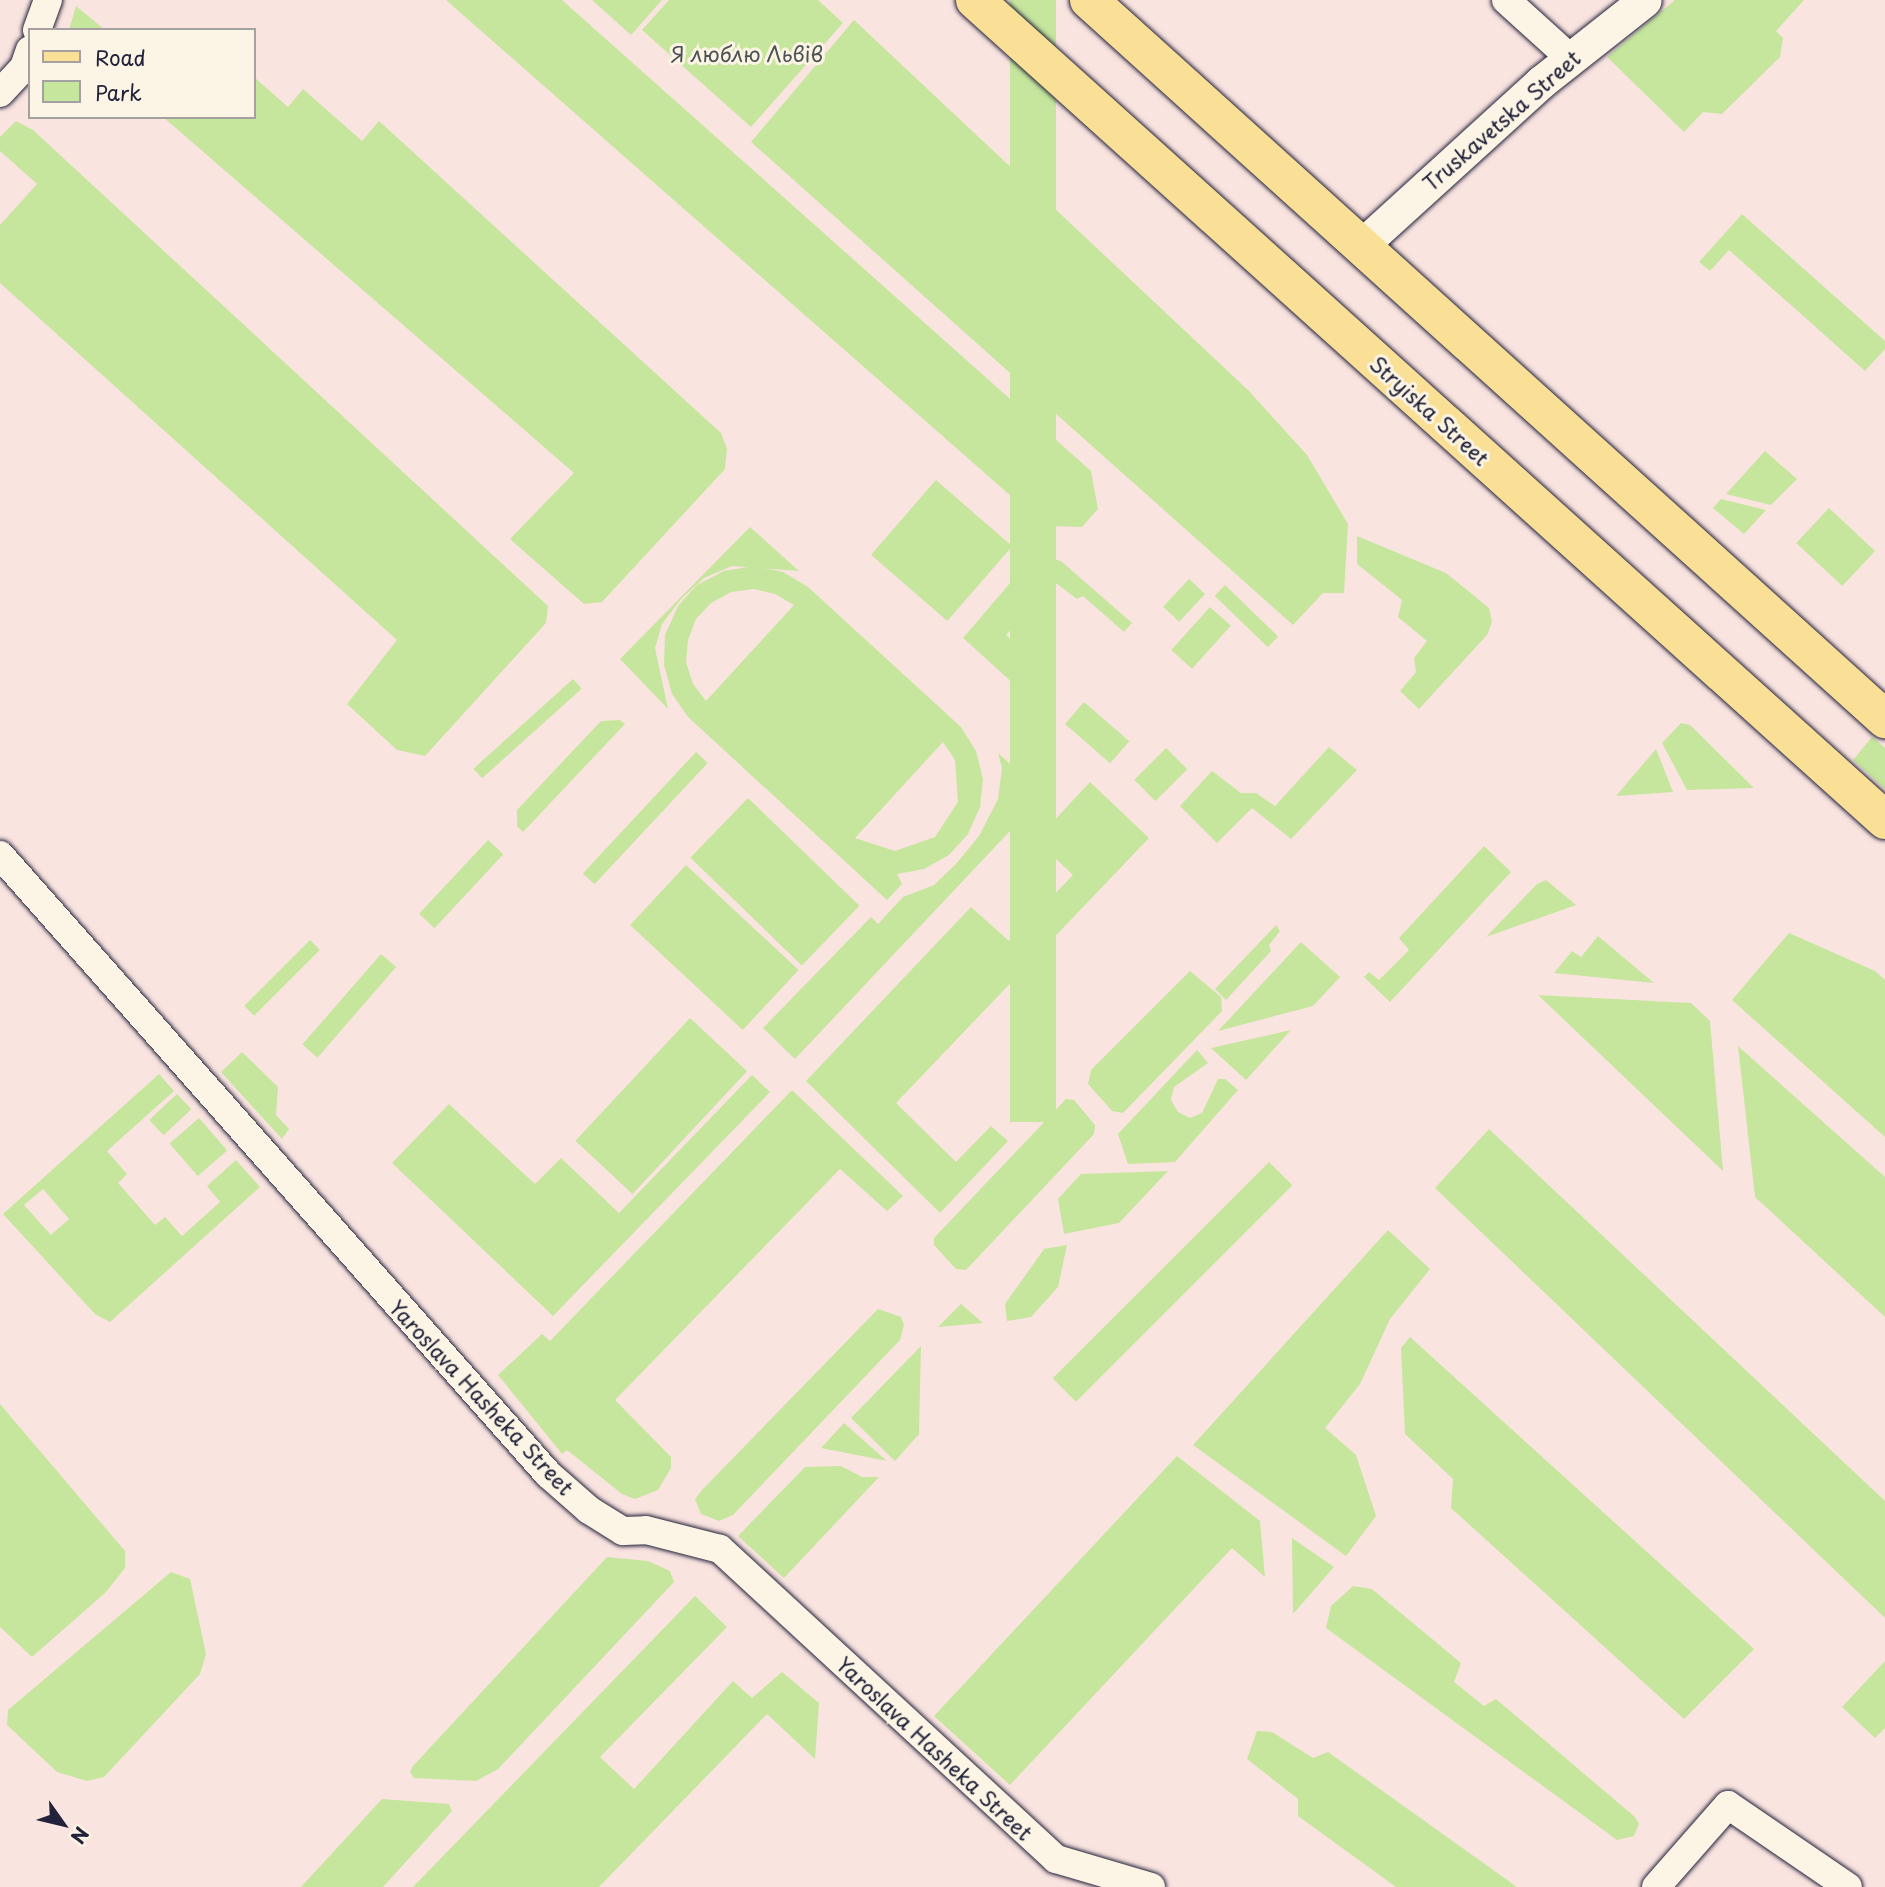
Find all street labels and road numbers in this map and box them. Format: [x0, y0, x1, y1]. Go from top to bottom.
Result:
street label: Truskavetska Street [1417, 44, 1585, 196]
street label: Stryiska Street [1364, 349, 1496, 471]
street label: Yaroslava Hasheka Street [384, 1294, 580, 1500]
street label: Yaroslava Hasheka Street [832, 1650, 1038, 1846]

